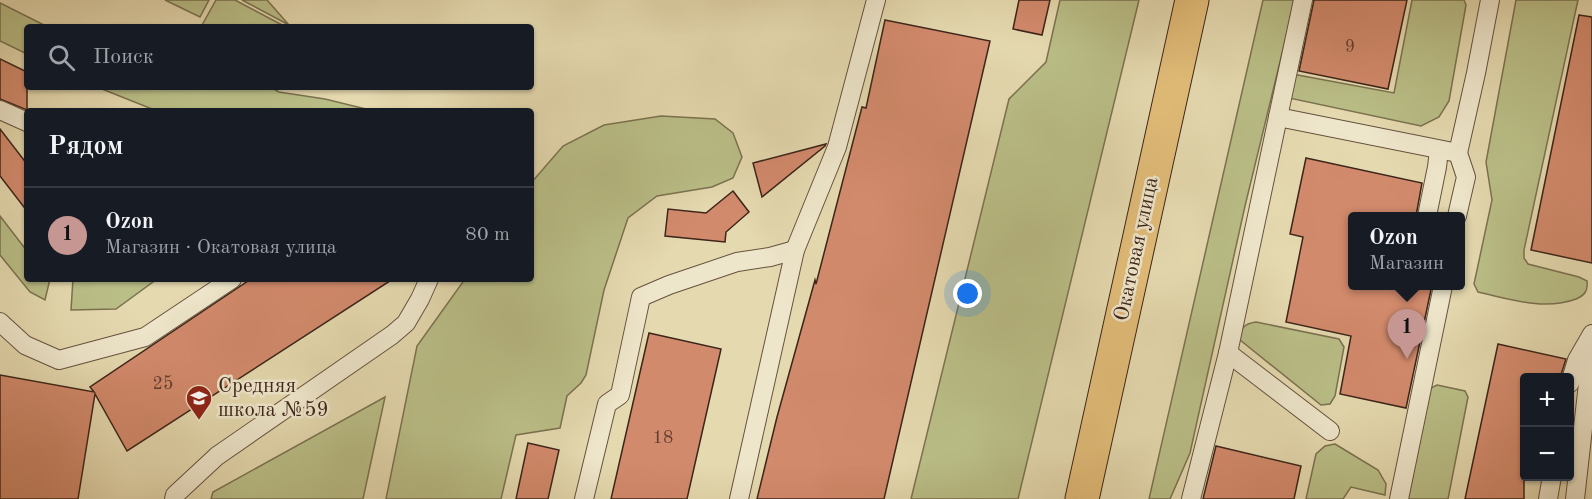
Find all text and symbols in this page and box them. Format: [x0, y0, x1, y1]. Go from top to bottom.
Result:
search box [24, 24, 534, 90]
house number: 9 [1345, 38, 1355, 56]
icon: search [45, 41, 78, 74]
text: Поиск [93, 46, 154, 68]
text: Рядом [48, 134, 123, 160]
street label: Окатовая улица [1111, 175, 1163, 323]
text: Ozon [105, 211, 154, 233]
popup [1348, 212, 1465, 290]
text: 1 [62, 225, 73, 245]
text: 80 m [465, 225, 510, 245]
text: Ozon [1369, 227, 1418, 249]
text: Магазин · Окатовая улица [105, 238, 337, 258]
text: Магазин [1369, 254, 1444, 274]
your location [953, 279, 982, 308]
pin: 1 [1388, 310, 1426, 359]
map controls [1520, 373, 1574, 481]
button: + [1520, 373, 1574, 427]
house number: 25 [153, 375, 173, 393]
place label: Средняя школа №59 [218, 376, 329, 421]
school or university icon: Средняя школа №59 [184, 383, 214, 421]
button: − [1520, 427, 1574, 481]
house number: 18 [653, 429, 673, 447]

